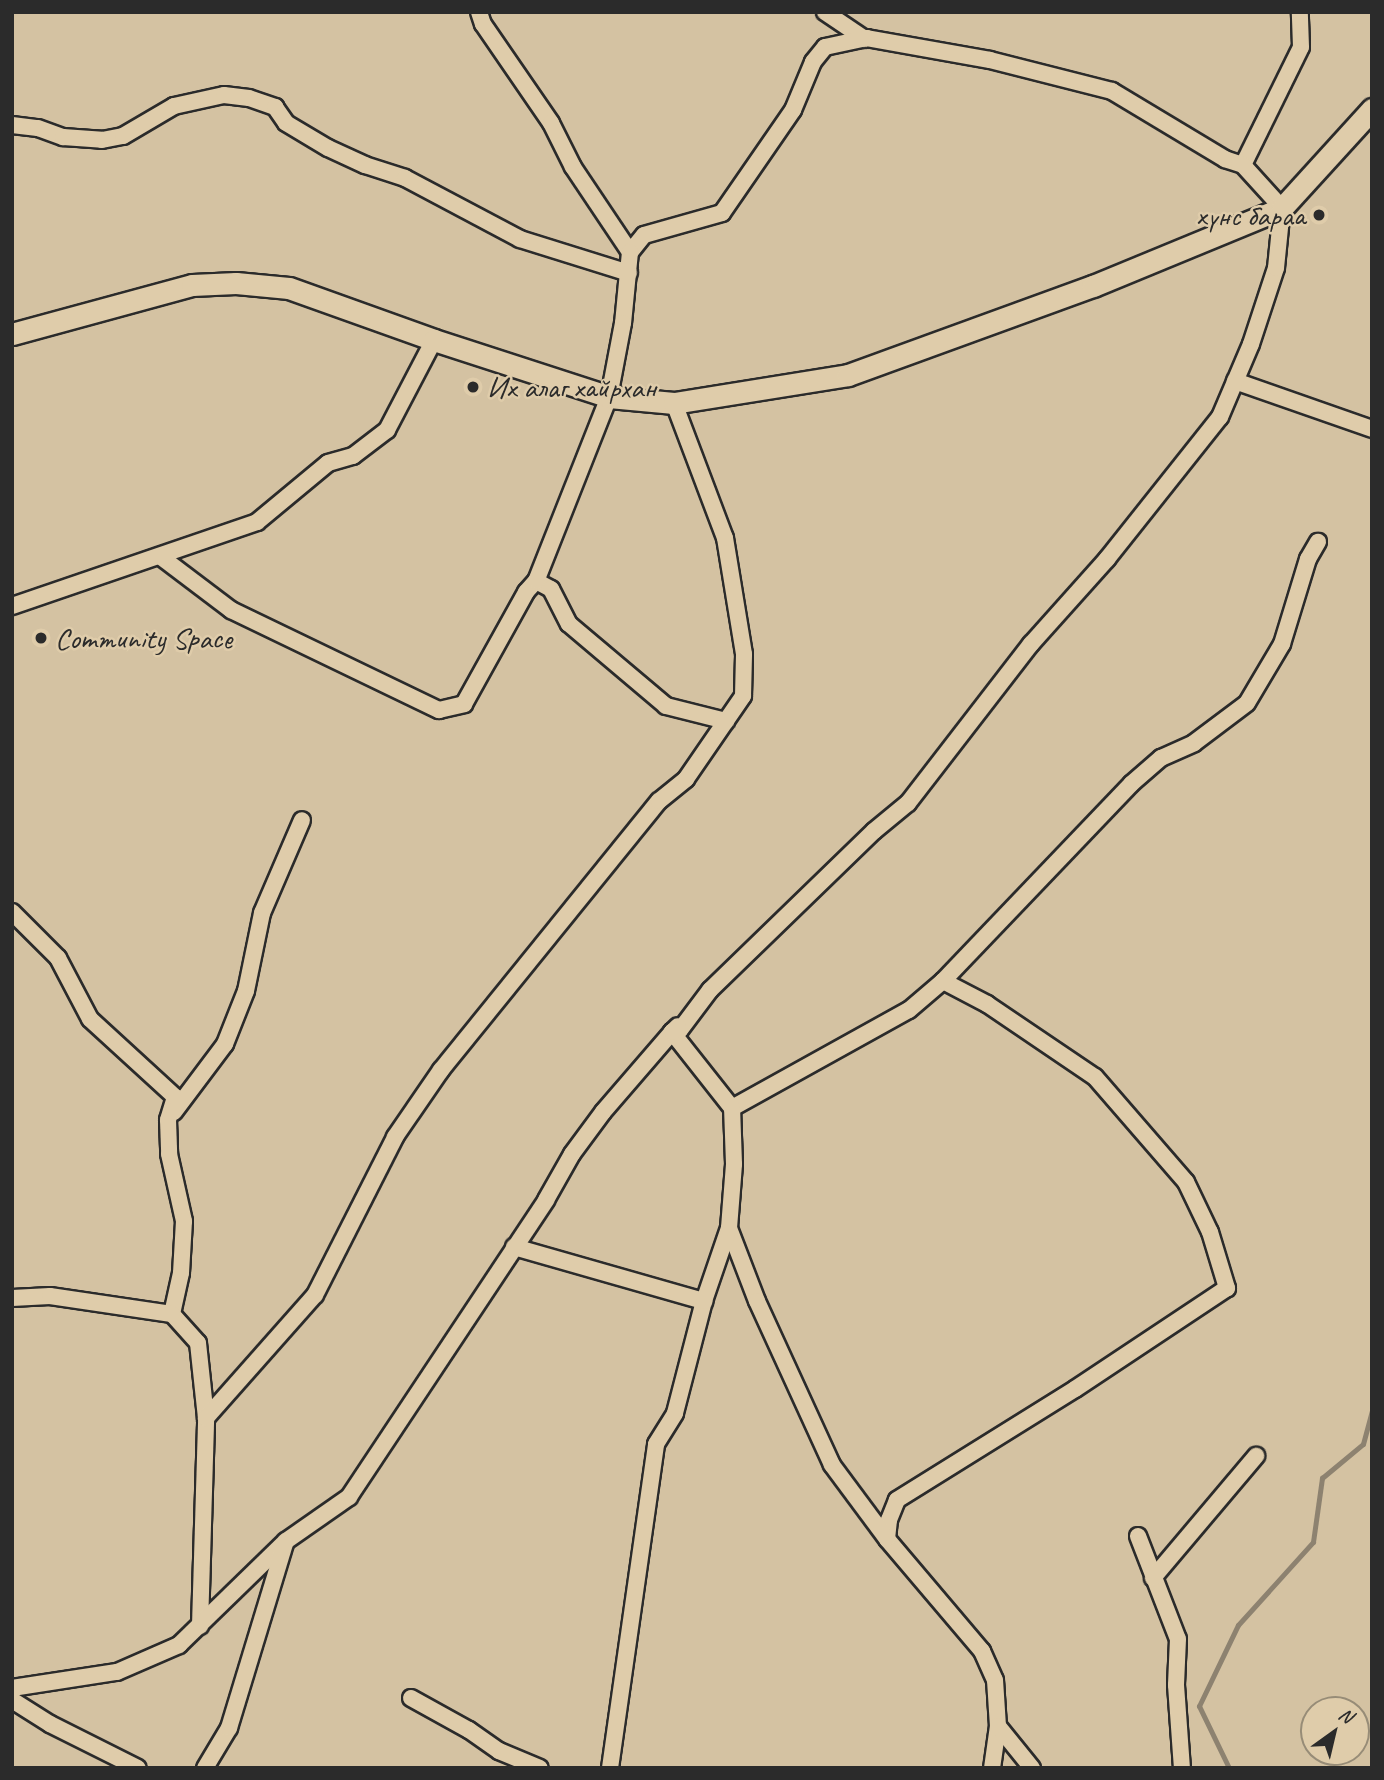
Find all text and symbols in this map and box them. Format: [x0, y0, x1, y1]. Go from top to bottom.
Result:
place label: хүнс бараа [1195, 197, 1305, 233]
marker: хүнс бараа [1311, 207, 1327, 223]
place label: Их алаг хайрхан [487, 369, 659, 405]
marker: Их алаг хайрхан [465, 379, 481, 395]
place label: Community Space [55, 620, 232, 656]
marker: Community Space [33, 630, 49, 646]
north arrow [1300, 1696, 1370, 1766]
text: N [1334, 1702, 1357, 1728]

